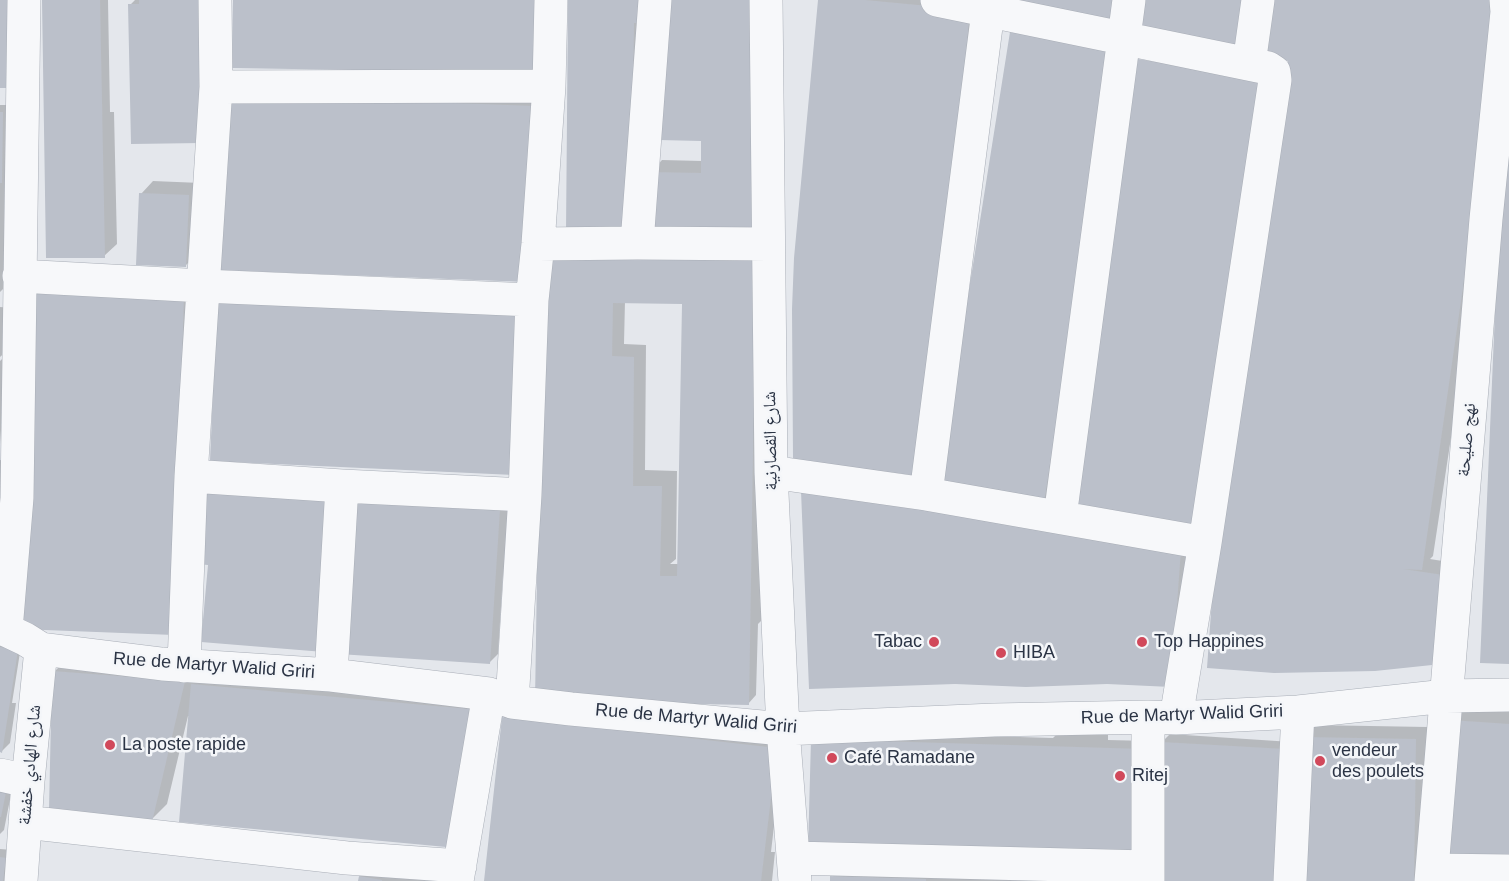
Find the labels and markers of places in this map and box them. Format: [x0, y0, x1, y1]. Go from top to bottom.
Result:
place label: Tabac [874, 631, 922, 653]
place label: Top Happines [1154, 631, 1264, 653]
marker: Tabac [927, 635, 941, 649]
marker: Top Happines [1135, 635, 1149, 649]
place label: HIBA [1013, 642, 1055, 664]
marker: HIBA [994, 646, 1008, 660]
place label: La poste rapide [122, 734, 246, 756]
marker: La poste rapide [103, 738, 117, 752]
place label: vendeur des poulets [1332, 740, 1424, 783]
place label: Café Ramadane [844, 747, 975, 769]
marker: Café Ramadane [825, 751, 839, 765]
marker: vendeur des poulets [1313, 754, 1327, 768]
place label: Ritej [1132, 765, 1168, 787]
marker: Ritej [1113, 769, 1127, 783]

